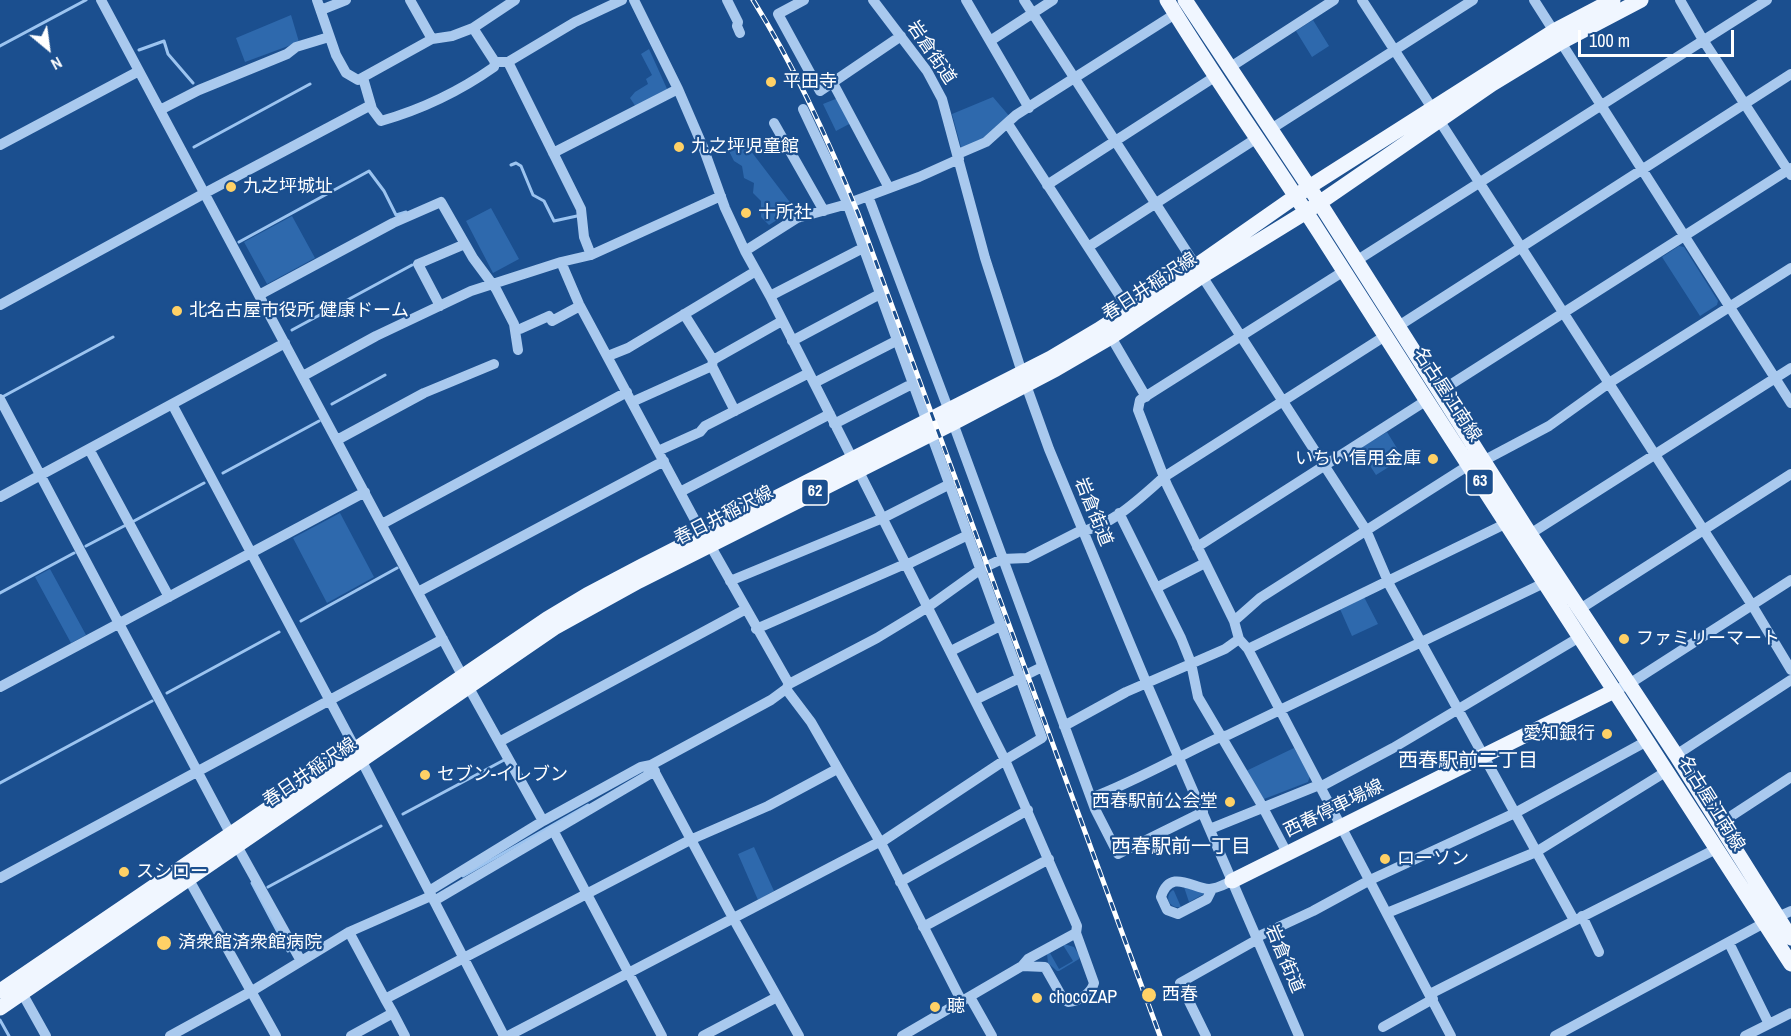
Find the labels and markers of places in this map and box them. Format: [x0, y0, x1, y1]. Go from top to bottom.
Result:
place label: 平田寺 [783, 71, 837, 93]
marker: 平田寺 [764, 75, 778, 89]
place label: 九之坪児童館 [691, 136, 799, 158]
marker: 九之坪児童館 [672, 140, 686, 154]
place label: 九之坪城址 [243, 176, 333, 198]
marker: 九之坪城址 [224, 180, 238, 194]
place label: 十所社 [758, 202, 812, 224]
marker: 十所社 [739, 206, 753, 220]
place label: 北名古屋市役所 健康ドーム [189, 300, 409, 322]
marker: 北名古屋市役所 健康ドーム [170, 304, 184, 318]
place label: いちい信用金庫 [1295, 448, 1421, 470]
marker: いちい信用金庫 [1426, 452, 1440, 466]
place label: ファミリーマート [1636, 628, 1780, 650]
marker: ファミリーマート [1617, 632, 1631, 646]
place label: 愛知銀行 [1523, 723, 1595, 745]
marker: 愛知銀行 [1600, 727, 1614, 741]
place label: セブン-イレブン [437, 764, 568, 786]
marker: セブン-イレブン [418, 768, 432, 782]
place label: 西春駅前公会堂 [1092, 791, 1218, 813]
marker: 西春駅前公会堂 [1223, 795, 1237, 809]
place label: ローソン [1397, 848, 1469, 870]
marker: ローソン [1378, 852, 1392, 866]
place label: スシロー [136, 861, 208, 883]
marker: スシロー [117, 865, 131, 879]
place label: 済衆館済衆館病院 [178, 932, 322, 954]
marker: 済衆館済衆館病院 [155, 934, 173, 952]
place label: 西春 [1162, 984, 1198, 1006]
marker: 西春 [1140, 986, 1158, 1004]
place label: chocoZAP [1049, 987, 1117, 1009]
marker: chocoZAP [1030, 991, 1044, 1005]
place label: 聴 [947, 996, 965, 1018]
marker: 聴 [928, 1000, 942, 1014]

